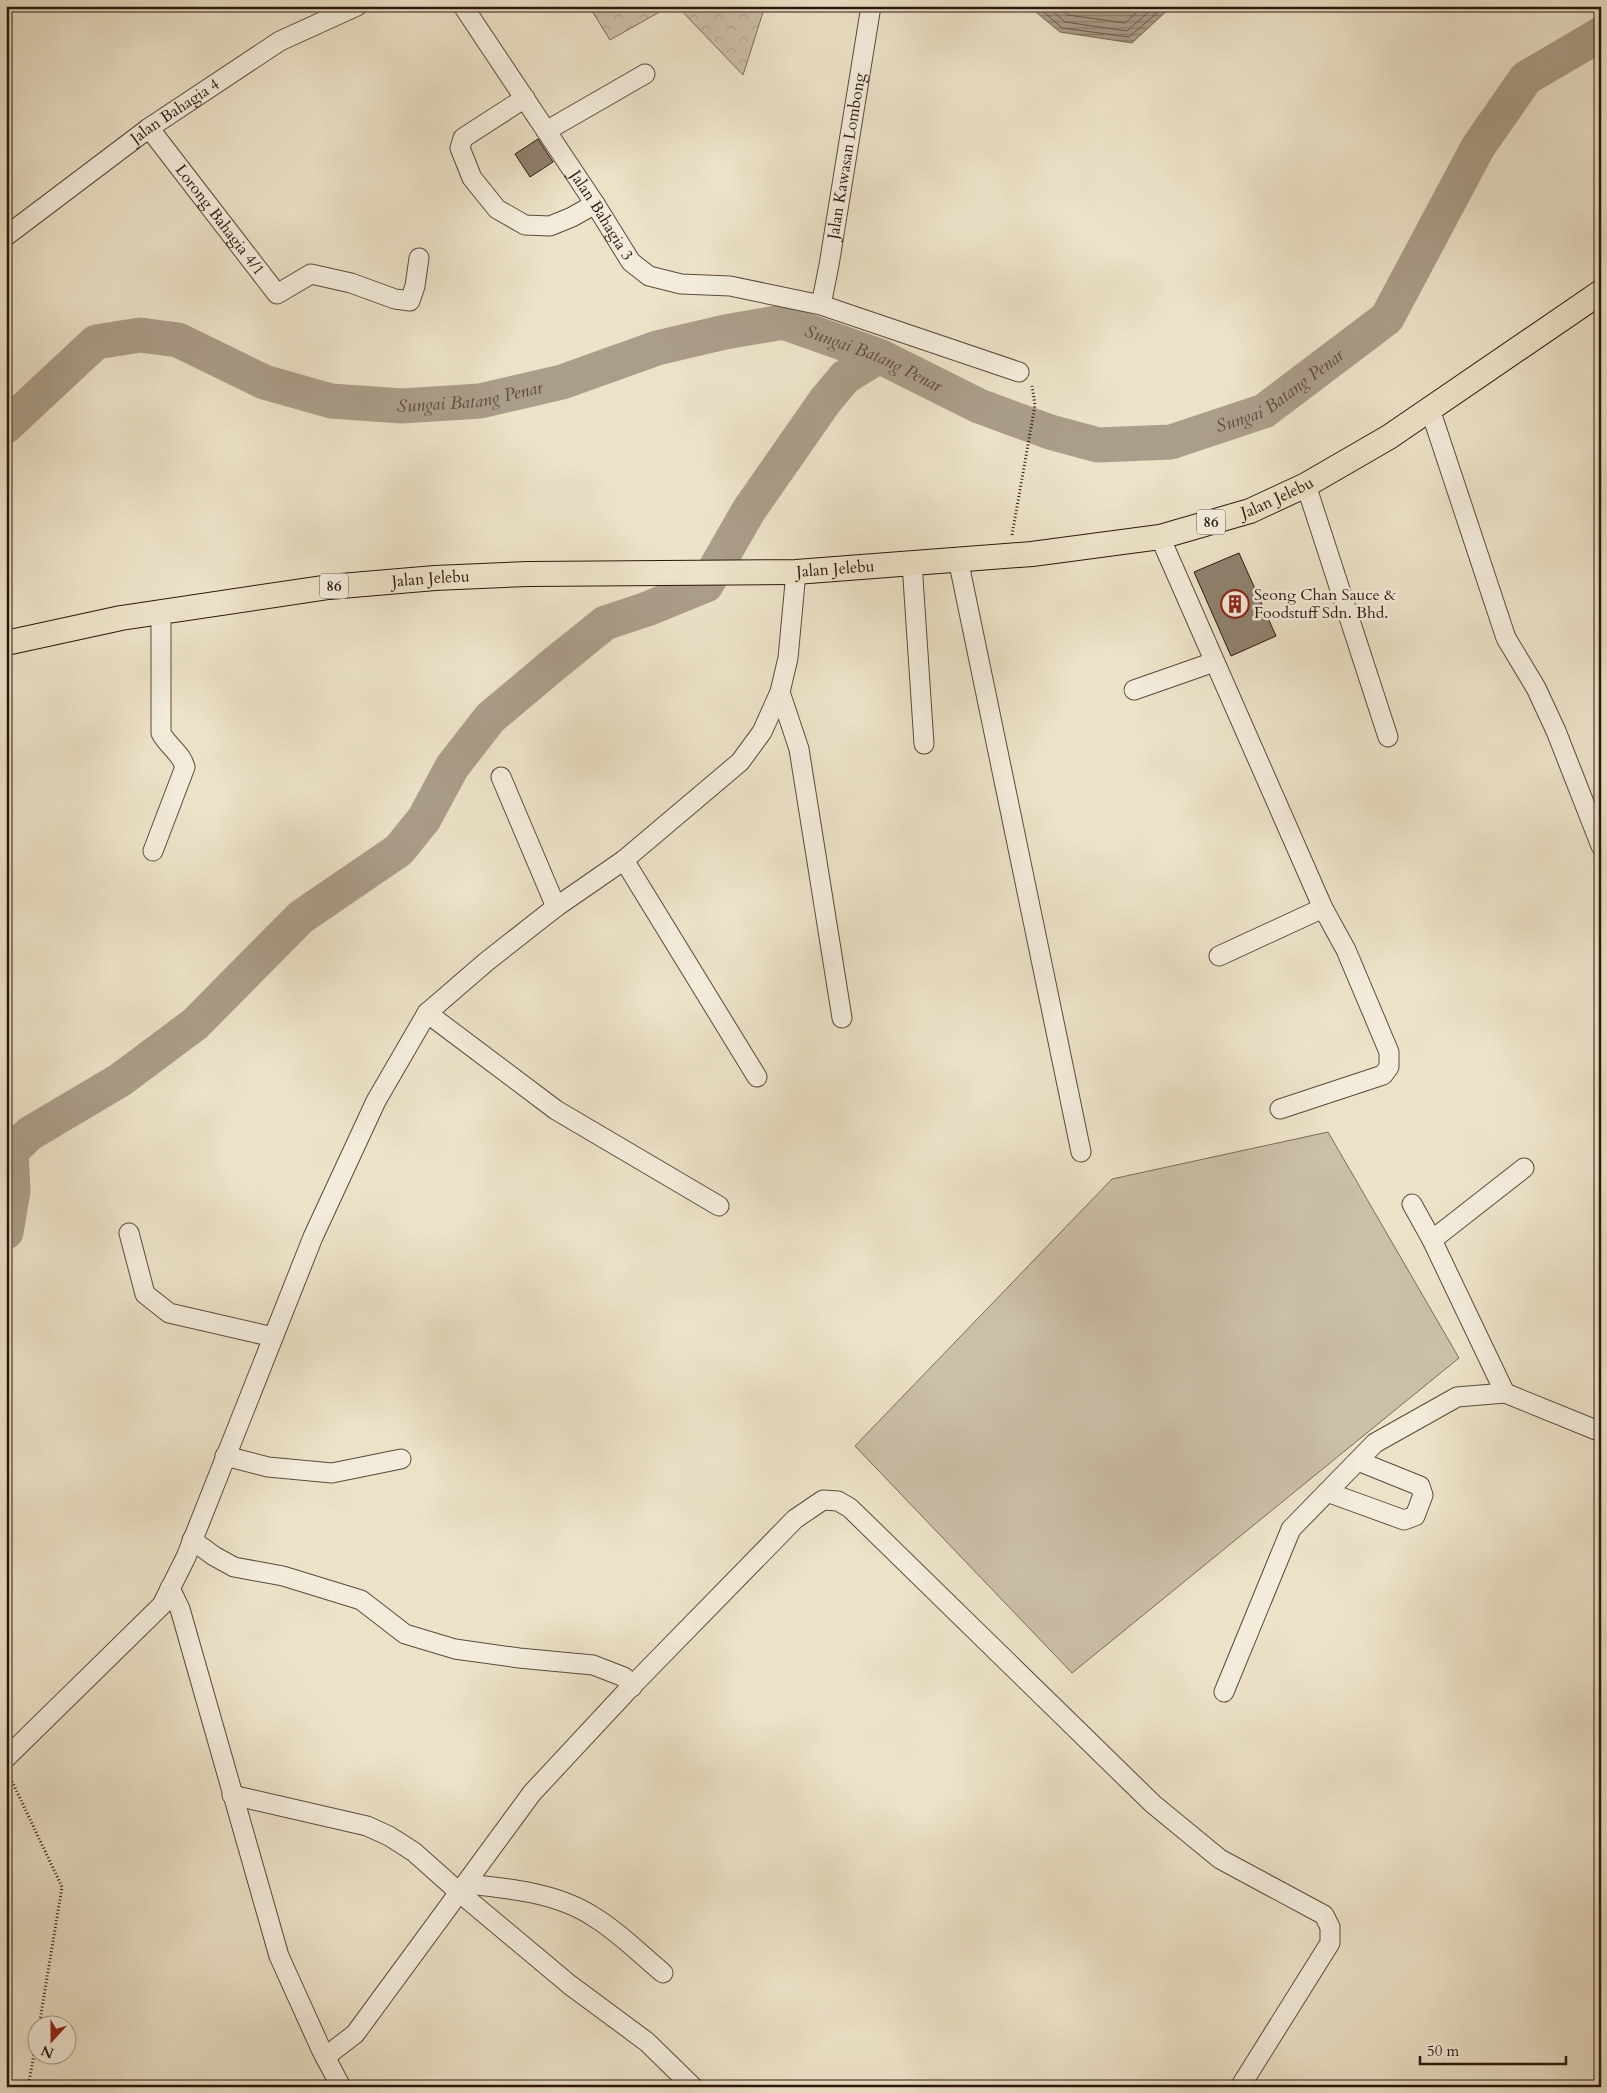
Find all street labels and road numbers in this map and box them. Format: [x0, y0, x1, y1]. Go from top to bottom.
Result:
street label: Jalan Kawasan Lombong [822, 71, 871, 243]
street label: Jalan Bahagia 4 [124, 73, 224, 150]
street label: Lorong Bahagia 4/1 [170, 160, 270, 280]
street label: Jalan Bahagia 3 [563, 164, 638, 265]
street label: Jalan Jelebu [1236, 472, 1318, 525]
road number: 86 [1197, 510, 1225, 534]
street label: Jalan Jelebu [794, 555, 875, 583]
street label: Jalan Jelebu [389, 566, 470, 593]
road number: 86 [320, 574, 348, 598]

